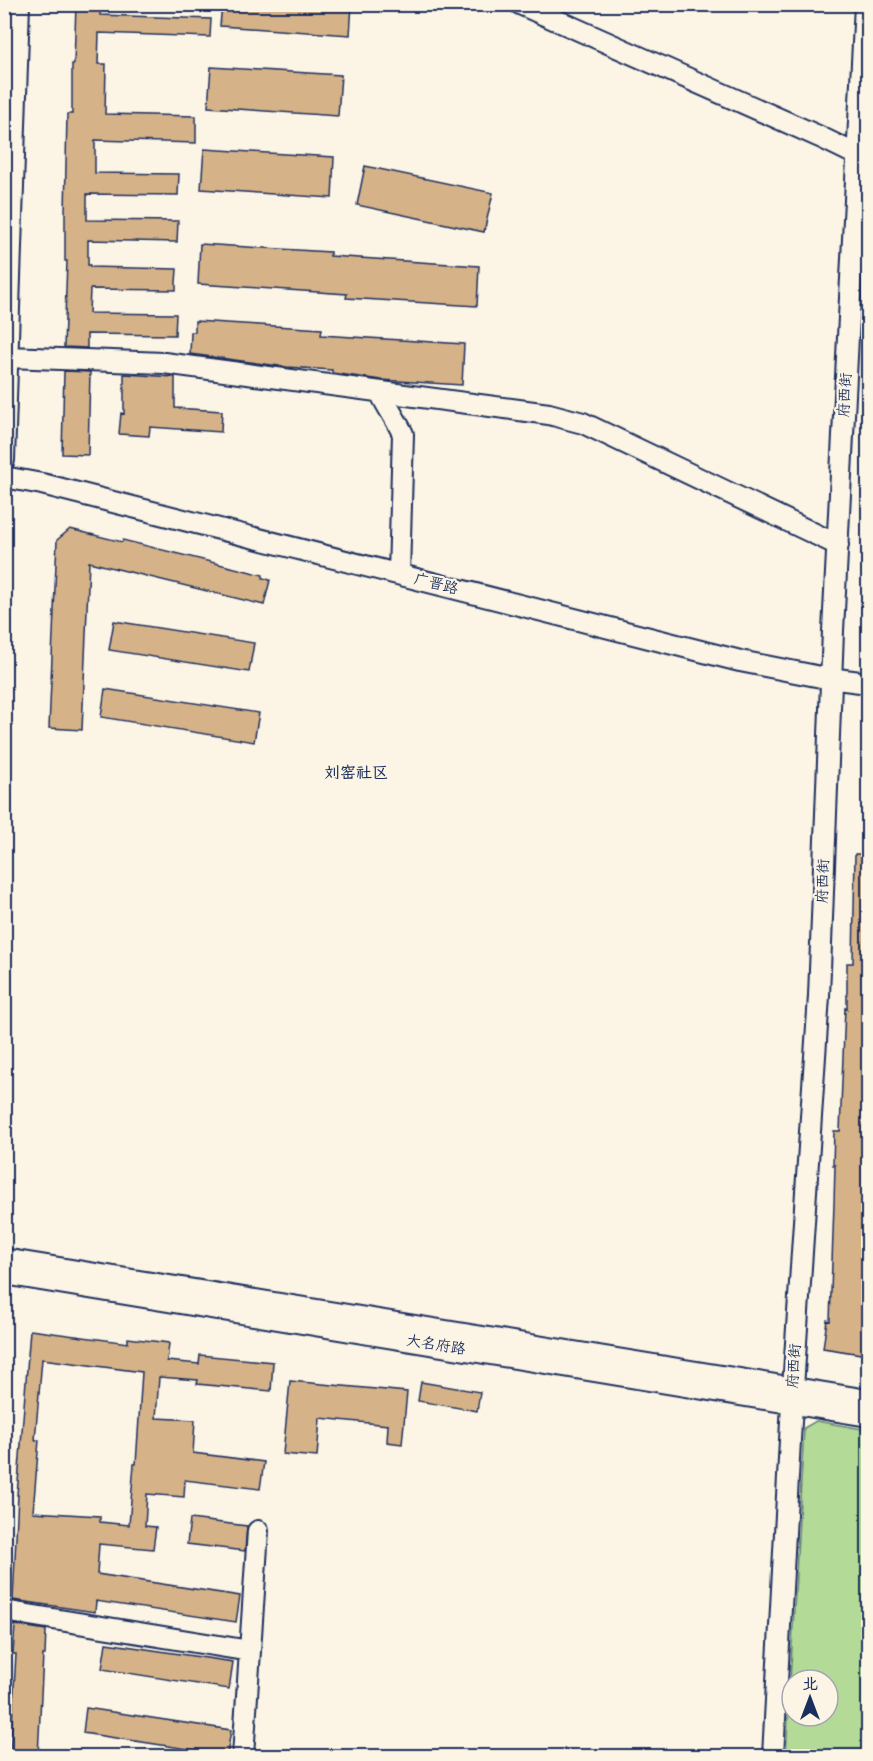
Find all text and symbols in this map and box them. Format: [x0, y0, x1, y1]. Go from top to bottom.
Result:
street label: 府西街 [834, 372, 856, 418]
street label: 广晋路 [412, 569, 460, 599]
district label: 刘窑社区 [324, 764, 388, 783]
street label: 府西街 [813, 858, 833, 904]
street label: 大名府路 [405, 1331, 467, 1359]
street label: 府西街 [783, 1343, 805, 1389]
north arrow [780, 1668, 840, 1728]
text: 北 [802, 1675, 818, 1694]

